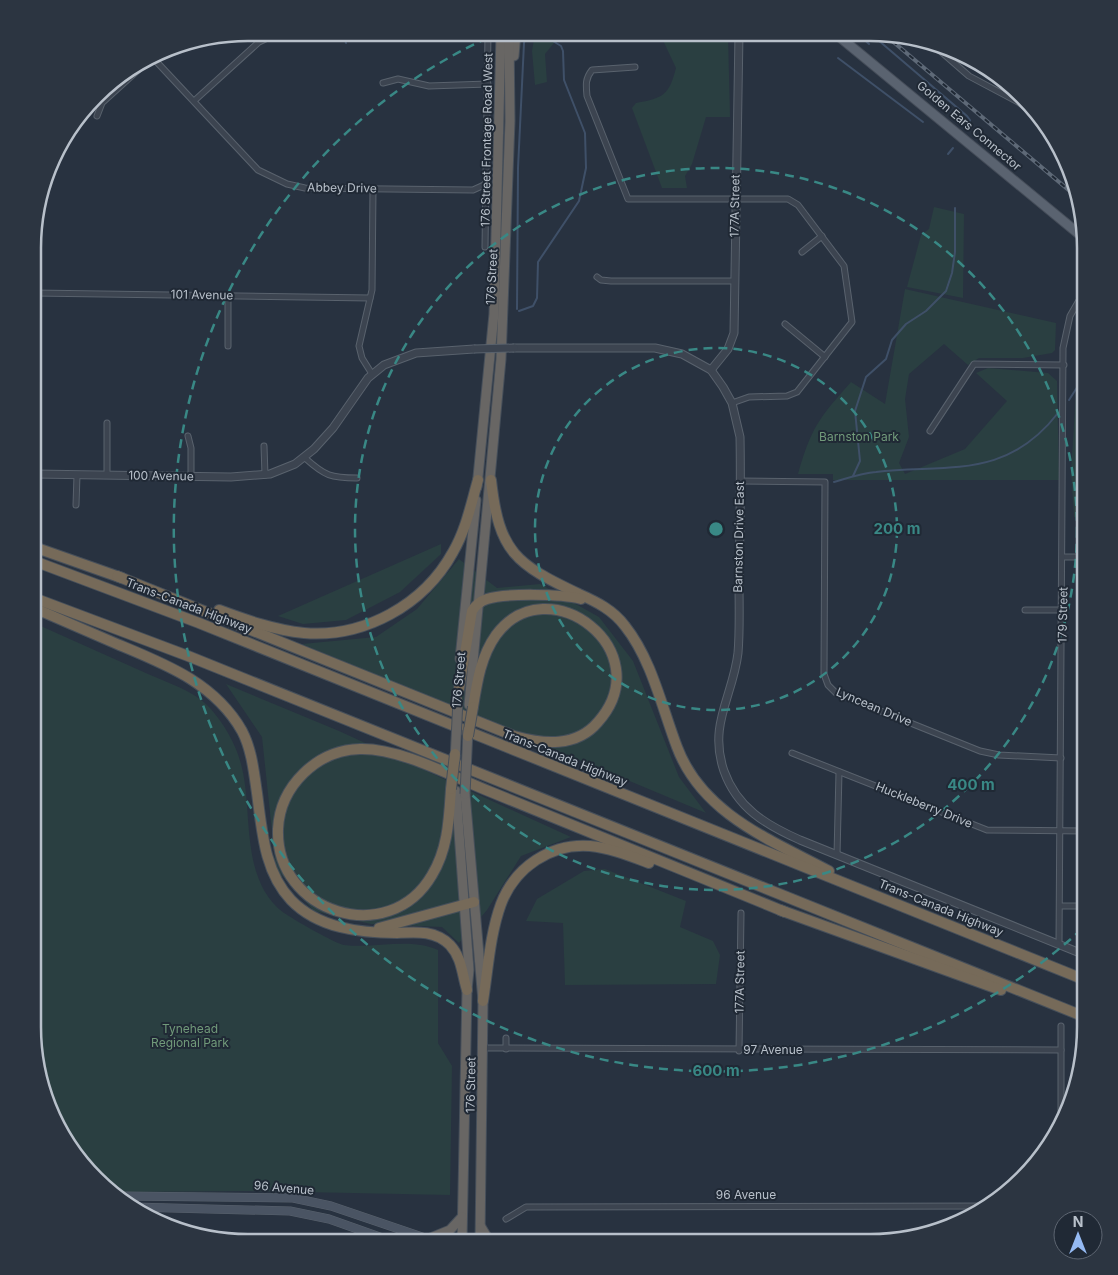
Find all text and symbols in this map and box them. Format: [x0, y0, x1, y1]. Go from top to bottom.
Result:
street label: 176 Street Frontage Road West [477, 53, 496, 227]
street label: Golden Ears Connector [914, 78, 1025, 174]
street label: 177A Street [726, 174, 743, 238]
street label: Abbey Drive [307, 179, 377, 196]
street label: 176 Street [483, 248, 500, 305]
street label: 101 Avenue [170, 286, 234, 303]
park label: Barnston Park [819, 429, 899, 444]
street label: 100 Avenue [128, 467, 194, 484]
street label: Barnston Drive East [730, 481, 747, 593]
text: 200 m [874, 519, 920, 538]
centre of rings [707, 520, 725, 538]
street label: Trans-Canada Highway [124, 575, 254, 637]
street label: 179 Street [1055, 587, 1070, 643]
street label: 176 Street [449, 651, 468, 709]
street label: Lyncean Drive [834, 684, 914, 729]
street label: Trans-Canada Highway [501, 726, 630, 790]
text: 400 m [947, 775, 995, 794]
street label: Huckleberry Drive [874, 778, 975, 831]
street label: Trans-Canada Highway [877, 876, 1006, 940]
street label: 177A Street [731, 950, 748, 1014]
park label: Tynehead Regional Park [151, 1021, 229, 1050]
street label: 97 Avenue [743, 1042, 803, 1057]
street label: 176 Street [463, 1057, 478, 1113]
text: 600 m [692, 1061, 740, 1080]
street label: 96 Avenue [253, 1177, 315, 1198]
street label: 96 Avenue [716, 1187, 776, 1202]
north arrow [1053, 1210, 1103, 1260]
text: N [1073, 1213, 1083, 1230]

